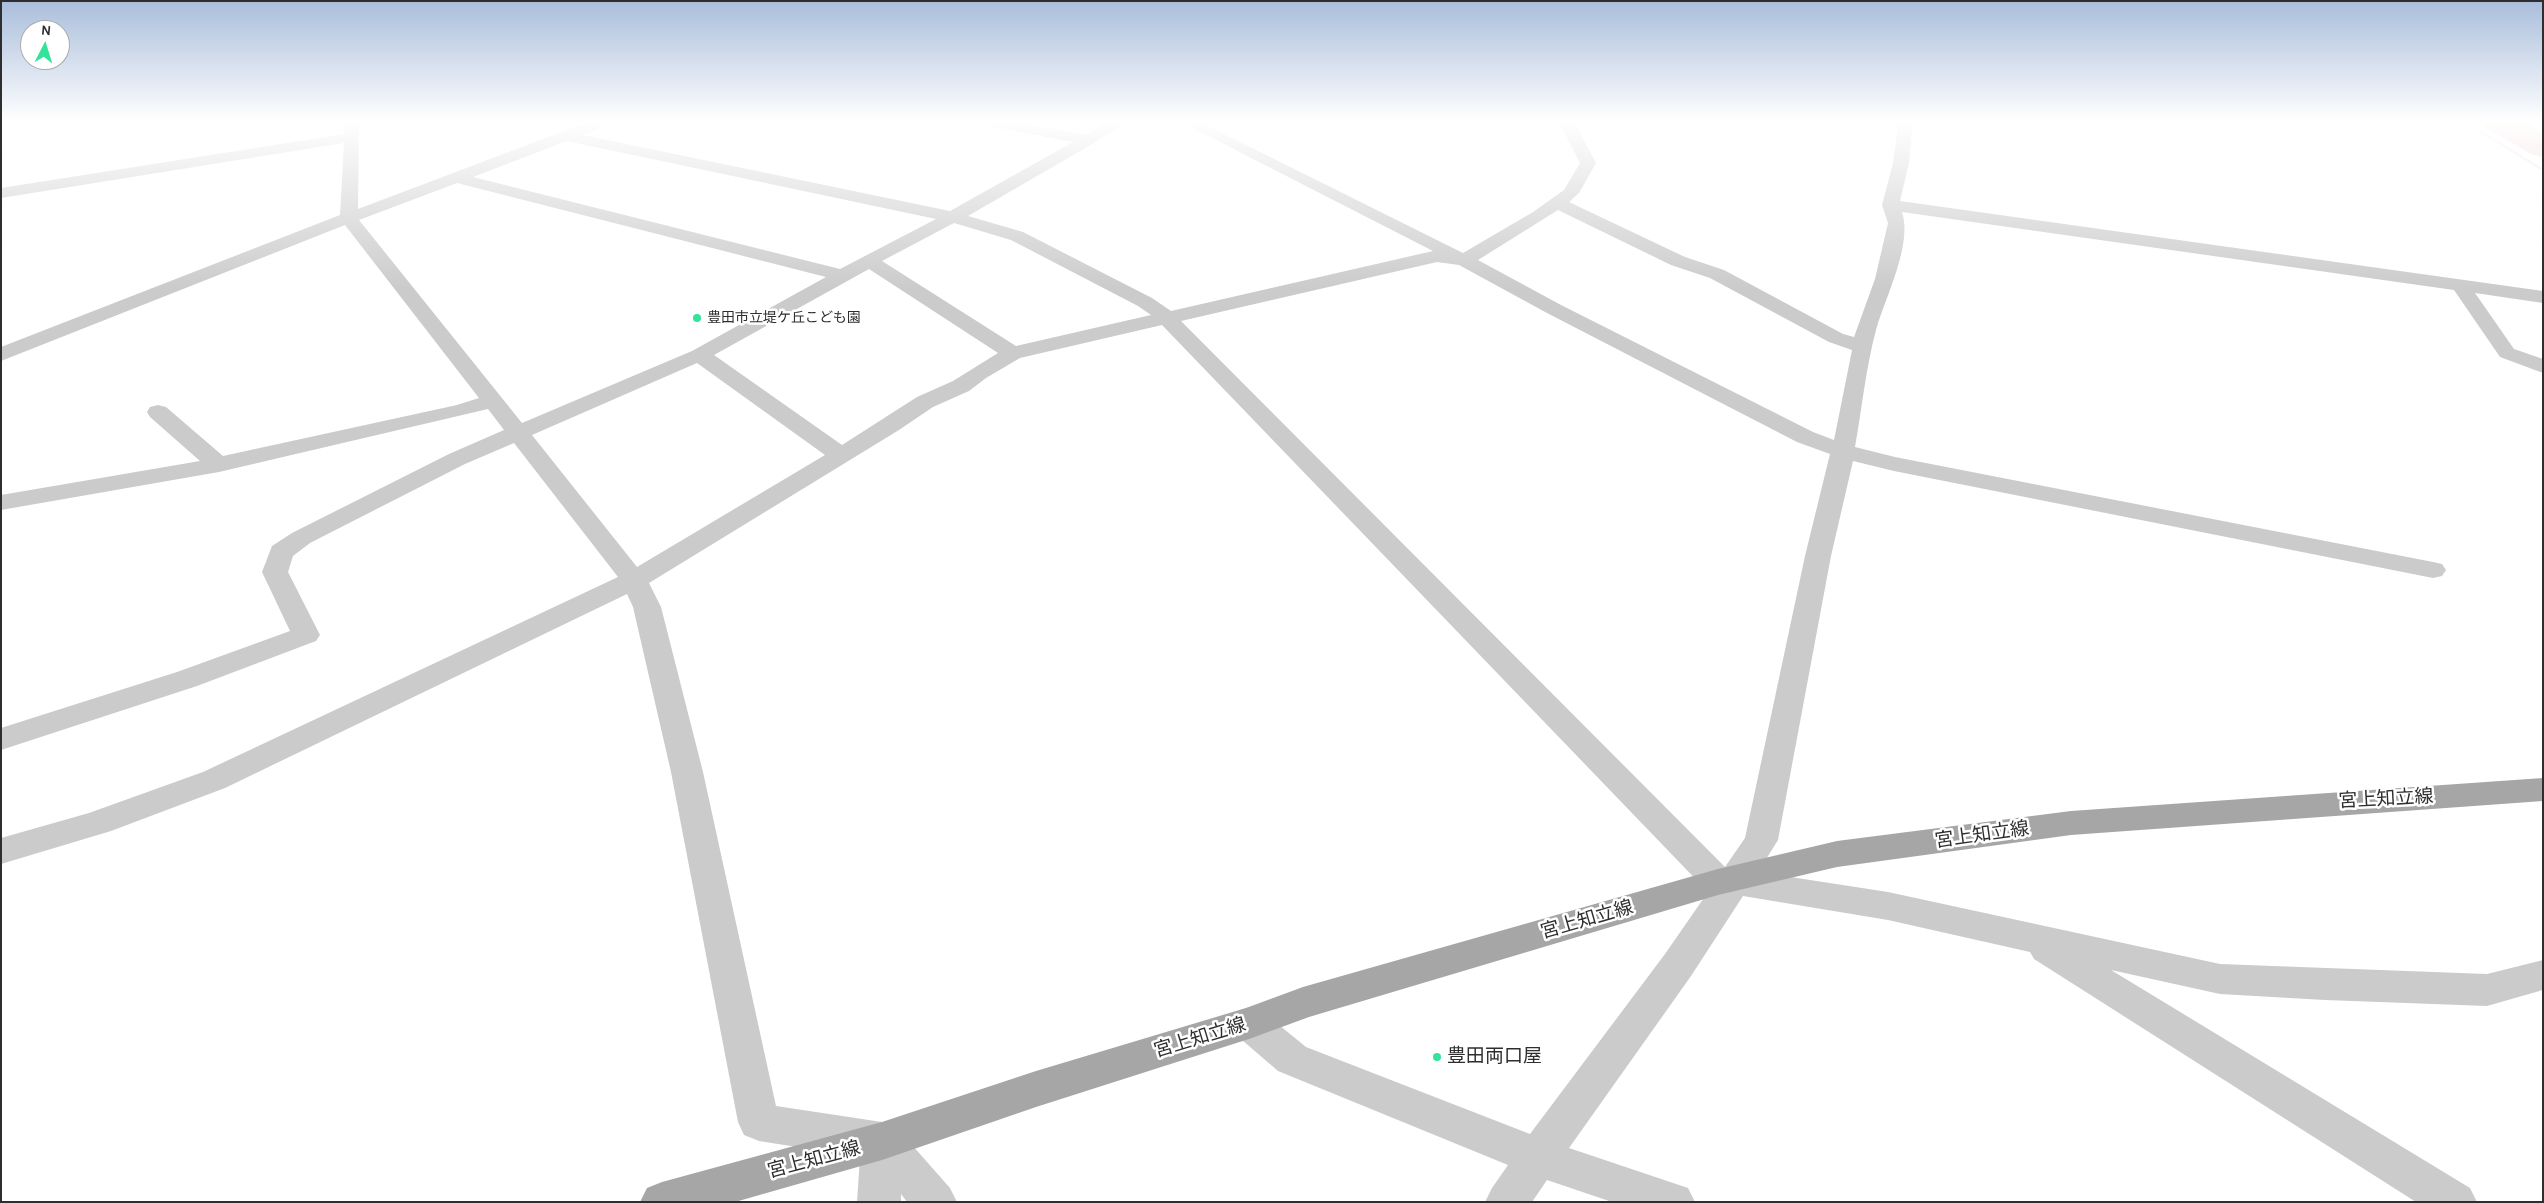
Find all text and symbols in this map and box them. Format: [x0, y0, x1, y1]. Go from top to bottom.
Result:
north arrow [20, 20, 70, 70]
text: N [41, 22, 52, 39]
place label: 豊田市立堤ケ丘こども園 [707, 310, 861, 326]
marker: 豊田市立堤ケ丘こども園 [691, 312, 703, 324]
street label: 宮上知立線 [2338, 785, 2434, 813]
street label: 宮上知立線 [1933, 817, 2031, 853]
street label: 宮上知立線 [1538, 896, 1636, 944]
street label: 宮上知立線 [1151, 1013, 1249, 1063]
place label: 豊田両口屋 [1447, 1046, 1542, 1068]
marker: 豊田両口屋 [1431, 1051, 1443, 1063]
street label: 宮上知立線 [765, 1137, 863, 1183]

